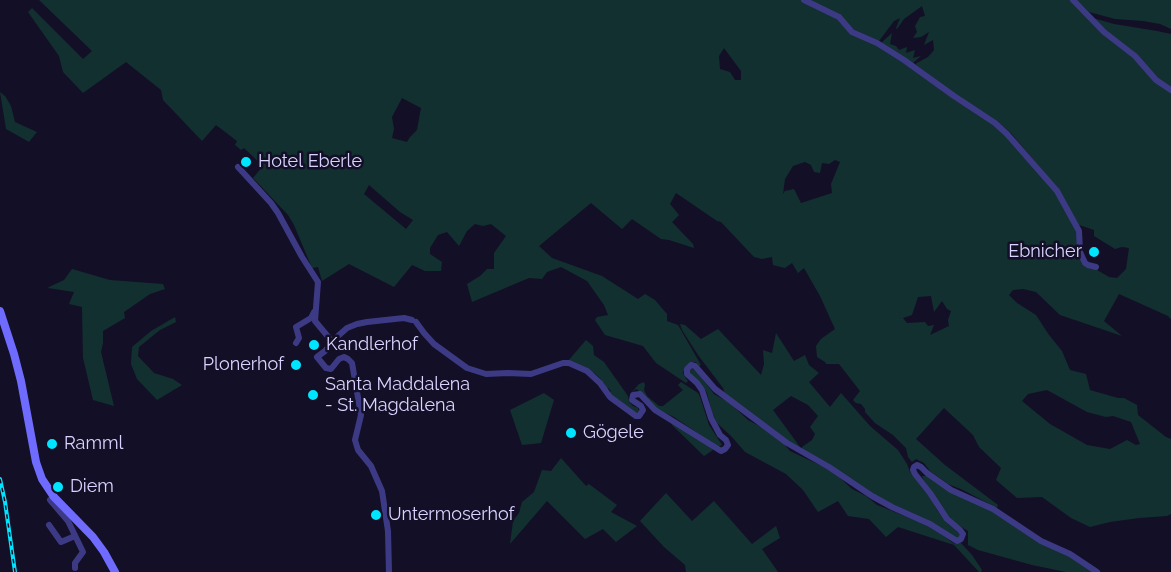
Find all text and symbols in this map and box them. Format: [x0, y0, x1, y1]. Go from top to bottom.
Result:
place label: Hotel Eberle [258, 151, 362, 173]
marker: Hotel Eberle [239, 155, 253, 169]
place label: Ebnicher [1008, 241, 1082, 263]
marker: Ebnicher [1087, 245, 1101, 259]
place label: Kandlerhof [326, 334, 418, 356]
marker: Kandlerhof [307, 338, 321, 352]
place label: Plonerhof [203, 354, 284, 376]
marker: Plonerhof [289, 358, 303, 372]
place label: Santa Maddalena - St. Magdalena [325, 374, 470, 416]
marker: Santa Maddalena - St. Magdalena [306, 388, 320, 402]
place label: Gögele [583, 422, 644, 444]
marker: Gögele [564, 426, 578, 440]
place label: Ramml [64, 433, 123, 455]
marker: Ramml [45, 437, 59, 451]
place label: Diem [70, 476, 114, 498]
marker: Diem [51, 480, 65, 494]
place label: Untermoserhof [388, 504, 514, 526]
marker: Untermoserhof [369, 508, 383, 522]

